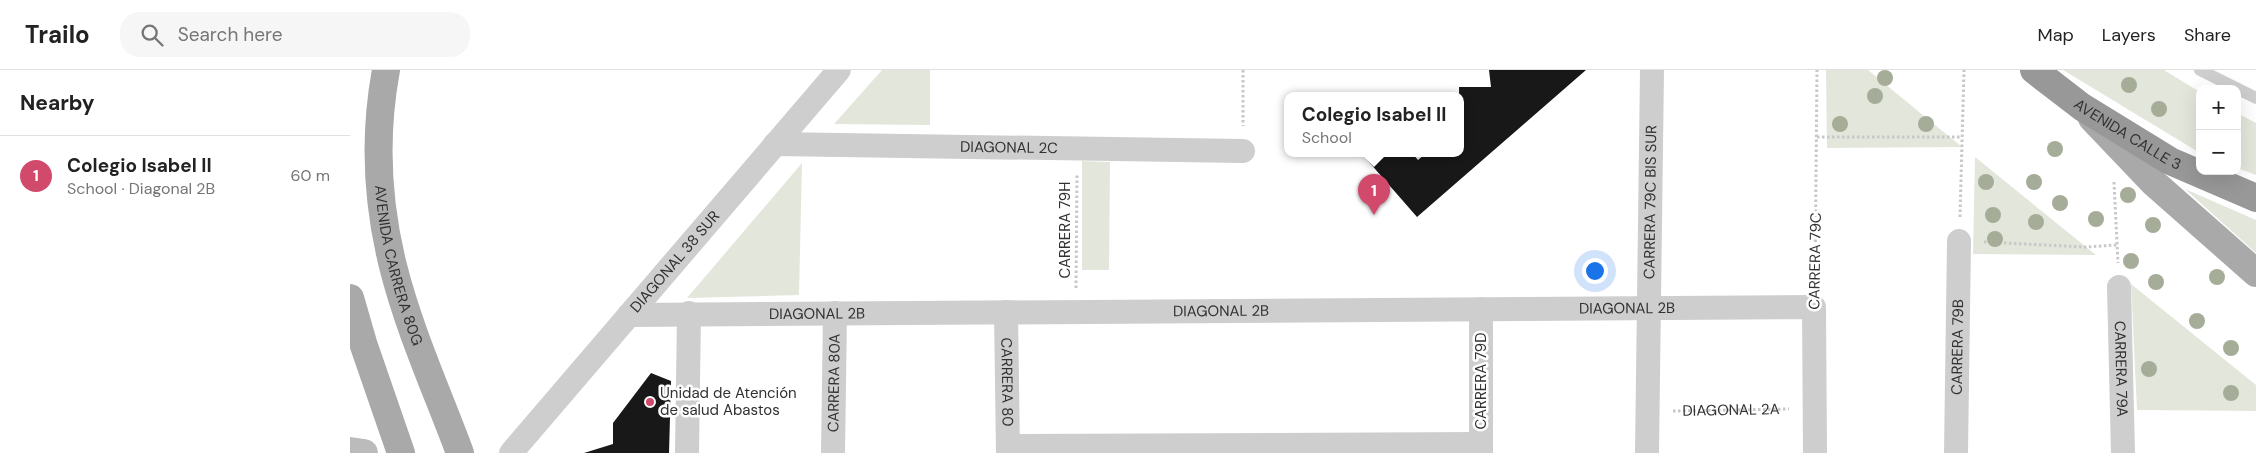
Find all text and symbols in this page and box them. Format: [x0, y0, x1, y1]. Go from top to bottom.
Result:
search box [120, 12, 470, 57]
text: Trailo [25, 19, 90, 50]
icon: search [138, 21, 166, 49]
text: Search here [178, 22, 283, 47]
text: Map [2038, 23, 2074, 47]
text: Layers [2102, 23, 2156, 47]
text: Share [2184, 23, 2231, 47]
map controls [2196, 85, 2241, 175]
button: + [2196, 85, 2241, 130]
text: Nearby [20, 89, 94, 117]
popup [1284, 92, 1464, 157]
street label: AVENIDA CALLE 3 [2070, 94, 2184, 175]
text: Colegio Isabel II [1302, 102, 1446, 127]
street label: CARRERA 79C BIS SUR [1639, 125, 1661, 279]
text: School [1302, 127, 1352, 148]
button: − [2196, 130, 2241, 175]
street label: DIAGONAL 2C [960, 137, 1058, 158]
text: Colegio Isabel II [67, 153, 212, 178]
text: 1 [33, 165, 39, 186]
text: 60 m [290, 165, 330, 186]
pin: 1 [1358, 174, 1390, 215]
text: School · Diagonal 2B [67, 178, 215, 199]
street label: CARRERA 79H [1055, 182, 1075, 278]
street label: AVENIDA CARRERA 80G [370, 184, 427, 348]
street label: DIAGONAL 38 SUR [626, 206, 724, 317]
street label: CARRERA 79C [1804, 212, 1826, 310]
your location [1582, 258, 1608, 284]
street label: DIAGONAL 2B [1579, 298, 1675, 319]
street label: CARRERA 79B [1947, 299, 1968, 395]
street label: DIAGONAL 2B [1173, 301, 1269, 321]
street label: DIAGONAL 2B [769, 303, 865, 324]
street label: CARRERA 79A [2110, 321, 2132, 417]
street label: CARRERA 79D [1471, 333, 1491, 429]
street label: CARRERA 80A [823, 334, 845, 432]
street label: CARRERA 80 [996, 337, 1018, 427]
place label: Unidad de Atención de salud Abastos [660, 383, 797, 420]
marker: Unidad de Atención de salud Abastos [644, 396, 656, 408]
street label: DIAGONAL 2A [1682, 399, 1780, 421]

